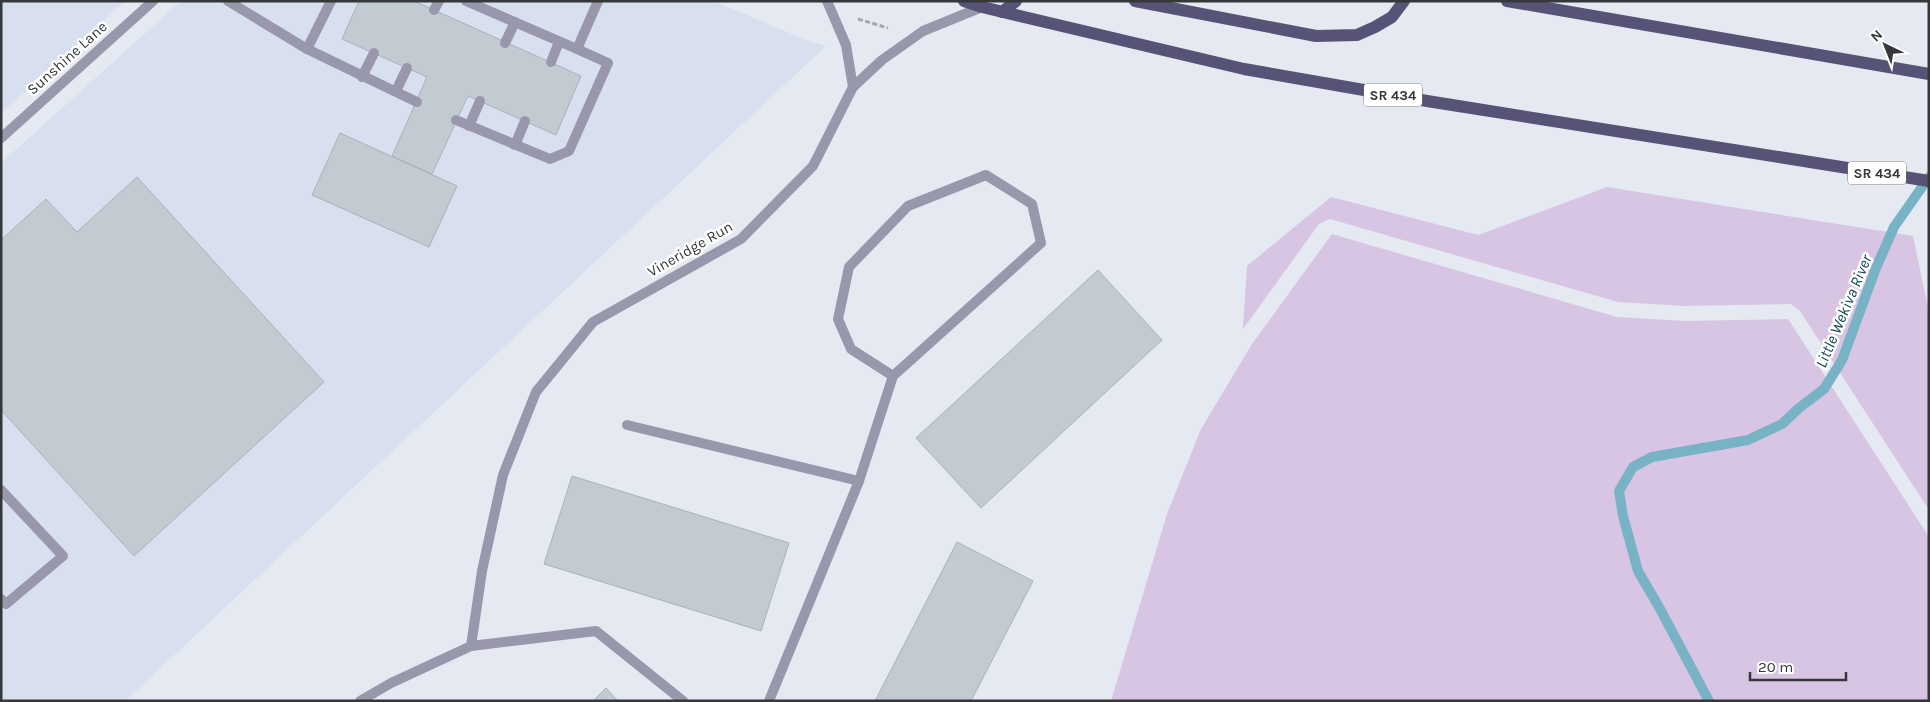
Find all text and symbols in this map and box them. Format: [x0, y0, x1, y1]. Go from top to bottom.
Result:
street label: Sunshine Lane [23, 18, 111, 98]
north arrow [1860, 20, 1910, 70]
text: N [1867, 26, 1886, 46]
road number: SR 434 [1364, 84, 1422, 106]
road number: SR 434 [1848, 162, 1906, 184]
street label: Vineridge Run [644, 217, 736, 281]
water label: Little Wekiva River [1811, 251, 1876, 371]
scale bar [1750, 650, 1846, 682]
text: 20 m [1758, 658, 1793, 676]

